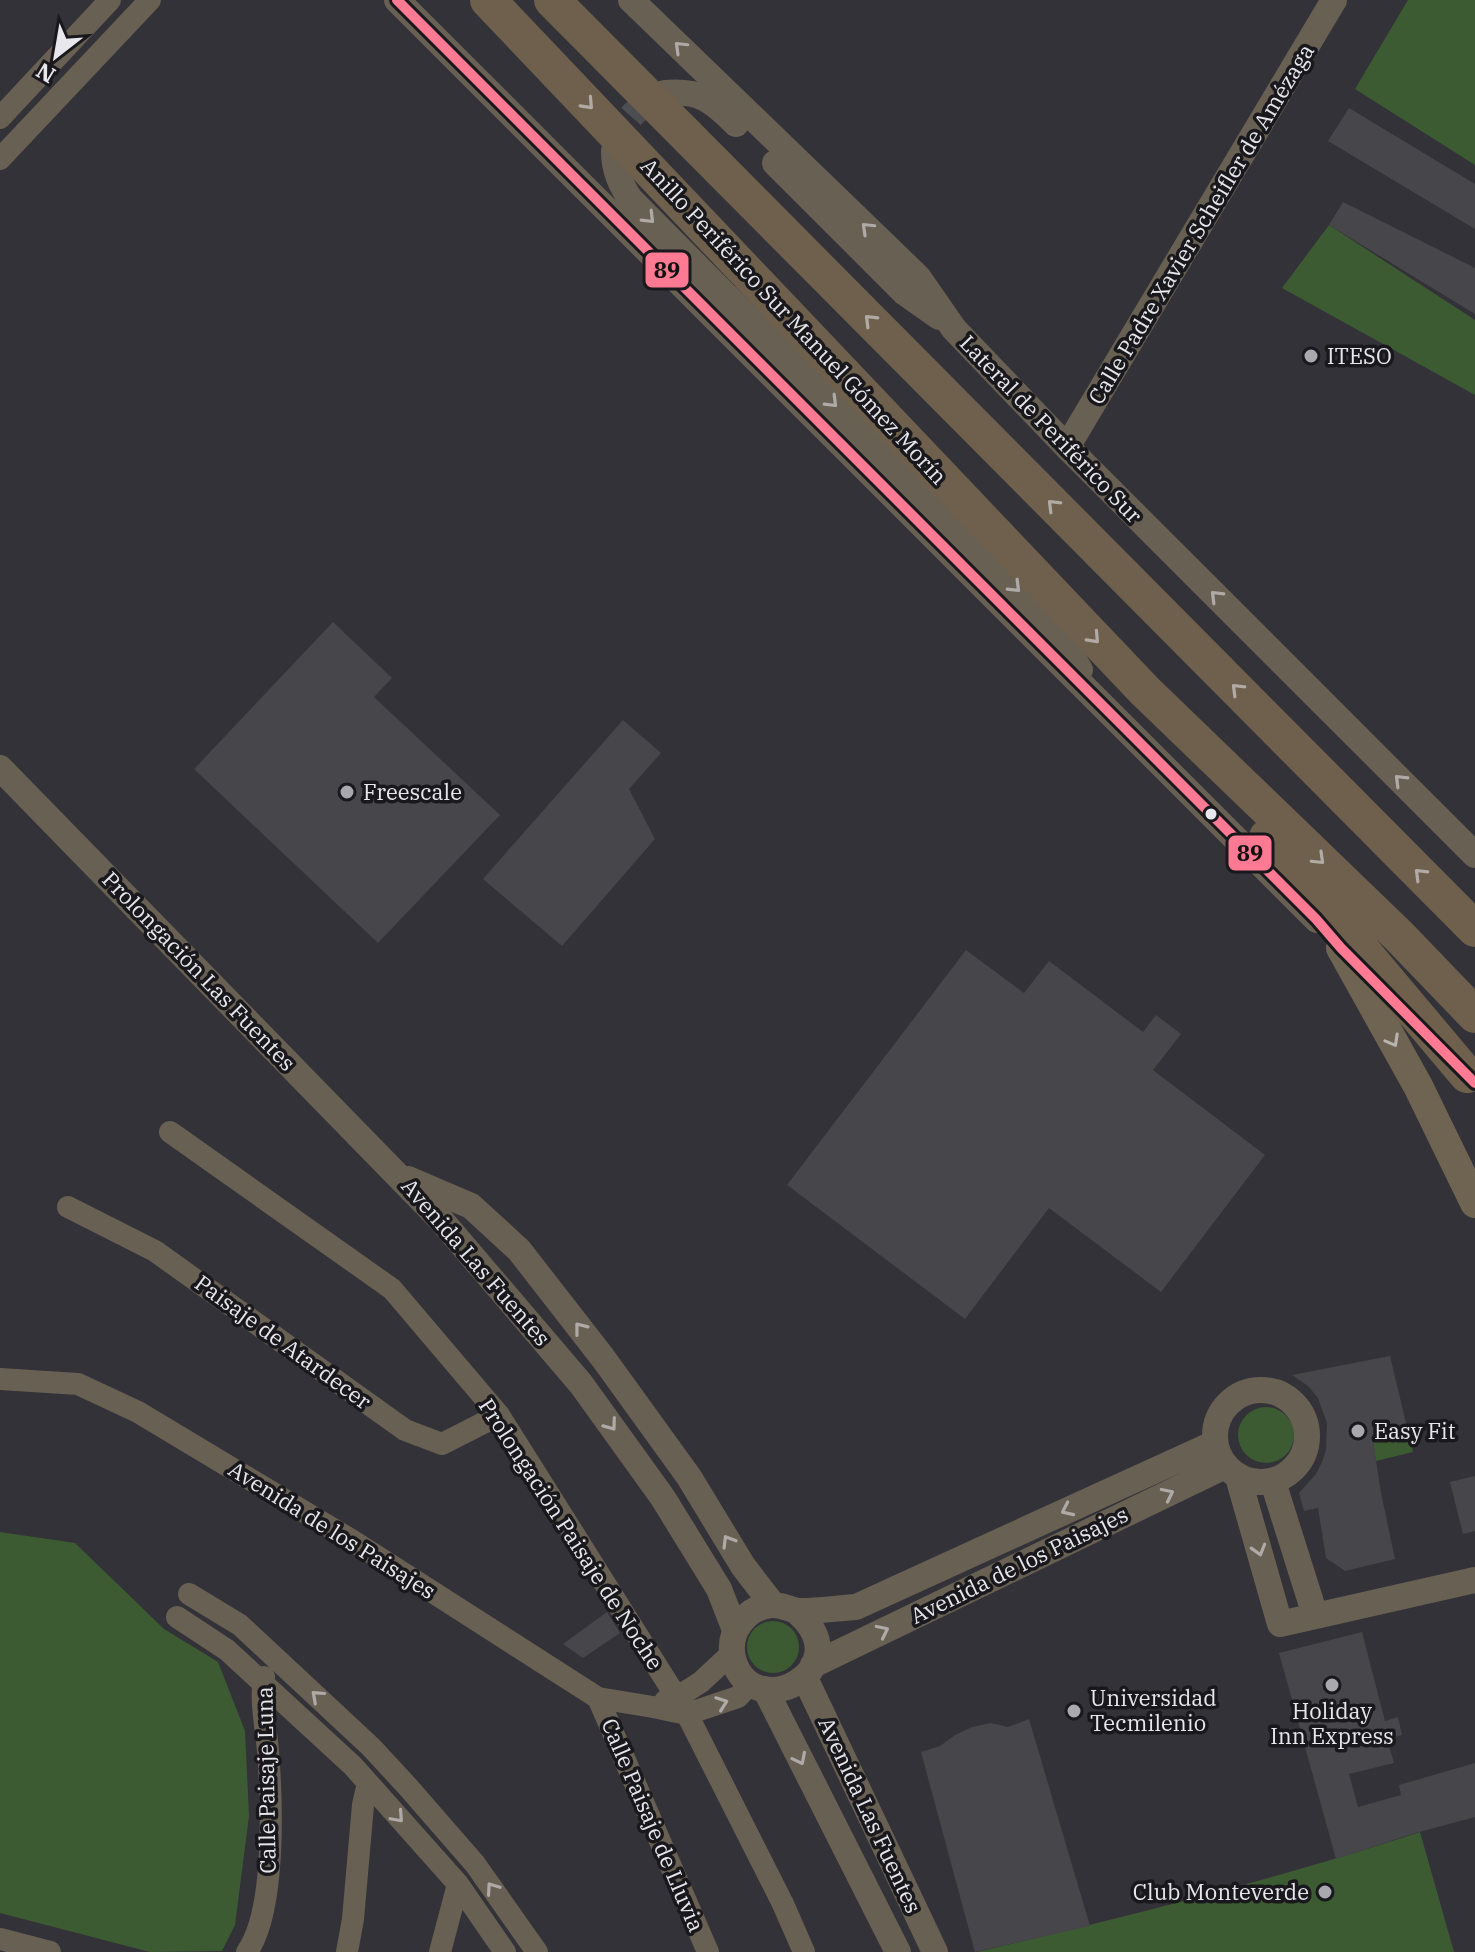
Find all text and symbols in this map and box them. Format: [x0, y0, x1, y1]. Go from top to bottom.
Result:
north arrow [16, 16, 96, 96]
street label: Calle Padre Xavier Scheifler de Amézaga [1081, 38, 1320, 409]
one-way arrow [675, 42, 689, 56]
text: N [31, 57, 60, 90]
one-way arrow [579, 94, 593, 109]
street label: Anillo Periférico Sur Manuel Gómez Morín [635, 151, 954, 490]
one-way arrow [640, 209, 654, 223]
one-way arrow [862, 223, 876, 237]
line badge: 89 [644, 251, 690, 289]
text: 89 [654, 255, 680, 284]
one-way arrow [865, 315, 879, 330]
street label: Lateral de Periférico Sur [954, 328, 1149, 529]
place label: ITESO [1327, 341, 1392, 370]
marker: ITESO [1302, 347, 1320, 365]
one-way arrow [823, 393, 837, 407]
one-way arrow [1048, 500, 1062, 514]
one-way arrow [1006, 578, 1020, 592]
one-way arrow [1211, 591, 1225, 606]
one-way arrow [1085, 629, 1100, 643]
one-way arrow [1232, 684, 1246, 698]
one-way arrow [1395, 775, 1409, 789]
place label: Freescale [363, 777, 462, 806]
marker: Freescale [338, 783, 356, 801]
unlabelled marker [1203, 806, 1219, 822]
line badge: 89 [1227, 834, 1273, 872]
text: 89 [1237, 838, 1263, 867]
one-way arrow [1310, 850, 1325, 864]
street label: Prolongación Las Fuentes [96, 865, 302, 1077]
one-way arrow [1415, 868, 1429, 883]
one-way arrow [1383, 1032, 1398, 1047]
street label: Avenida Las Fuentes [395, 1172, 557, 1352]
street label: Paisaje de Atardecer [189, 1268, 377, 1416]
one-way arrow [575, 1323, 590, 1337]
street label: Prolongación Paisaje de Noche [473, 1392, 670, 1675]
place label: Easy Fit [1374, 1416, 1456, 1445]
one-way arrow [602, 1417, 616, 1431]
marker: Easy Fit [1349, 1422, 1367, 1440]
street label: Avenida de los Paisajes [223, 1454, 441, 1605]
one-way arrow [1159, 1488, 1174, 1504]
street label: Avenida de los Paisajes [905, 1499, 1132, 1630]
one-way arrow [1061, 1500, 1076, 1516]
one-way arrow [723, 1535, 738, 1550]
one-way arrow [1250, 1543, 1266, 1557]
one-way arrow [875, 1625, 889, 1641]
marker: Holiday Inn Express [1323, 1676, 1341, 1694]
place label: Universidad Tecmilenio [1090, 1683, 1217, 1737]
street label: Calle Paisaje Luna [249, 1686, 282, 1874]
one-way arrow [312, 1692, 327, 1706]
one-way arrow [714, 1696, 728, 1713]
place label: Holiday Inn Express [1270, 1696, 1394, 1750]
marker: Universidad Tecmilenio [1065, 1702, 1083, 1720]
street label: Avenida Las Fuentes [812, 1712, 929, 1918]
street label: Calle Paisaje de Lluvia [595, 1714, 712, 1936]
one-way arrow [790, 1750, 806, 1765]
one-way arrow [389, 1808, 403, 1823]
place label: Club Monteverde [1133, 1877, 1309, 1906]
one-way arrow [487, 1883, 502, 1897]
marker: Club Monteverde [1316, 1883, 1334, 1901]

